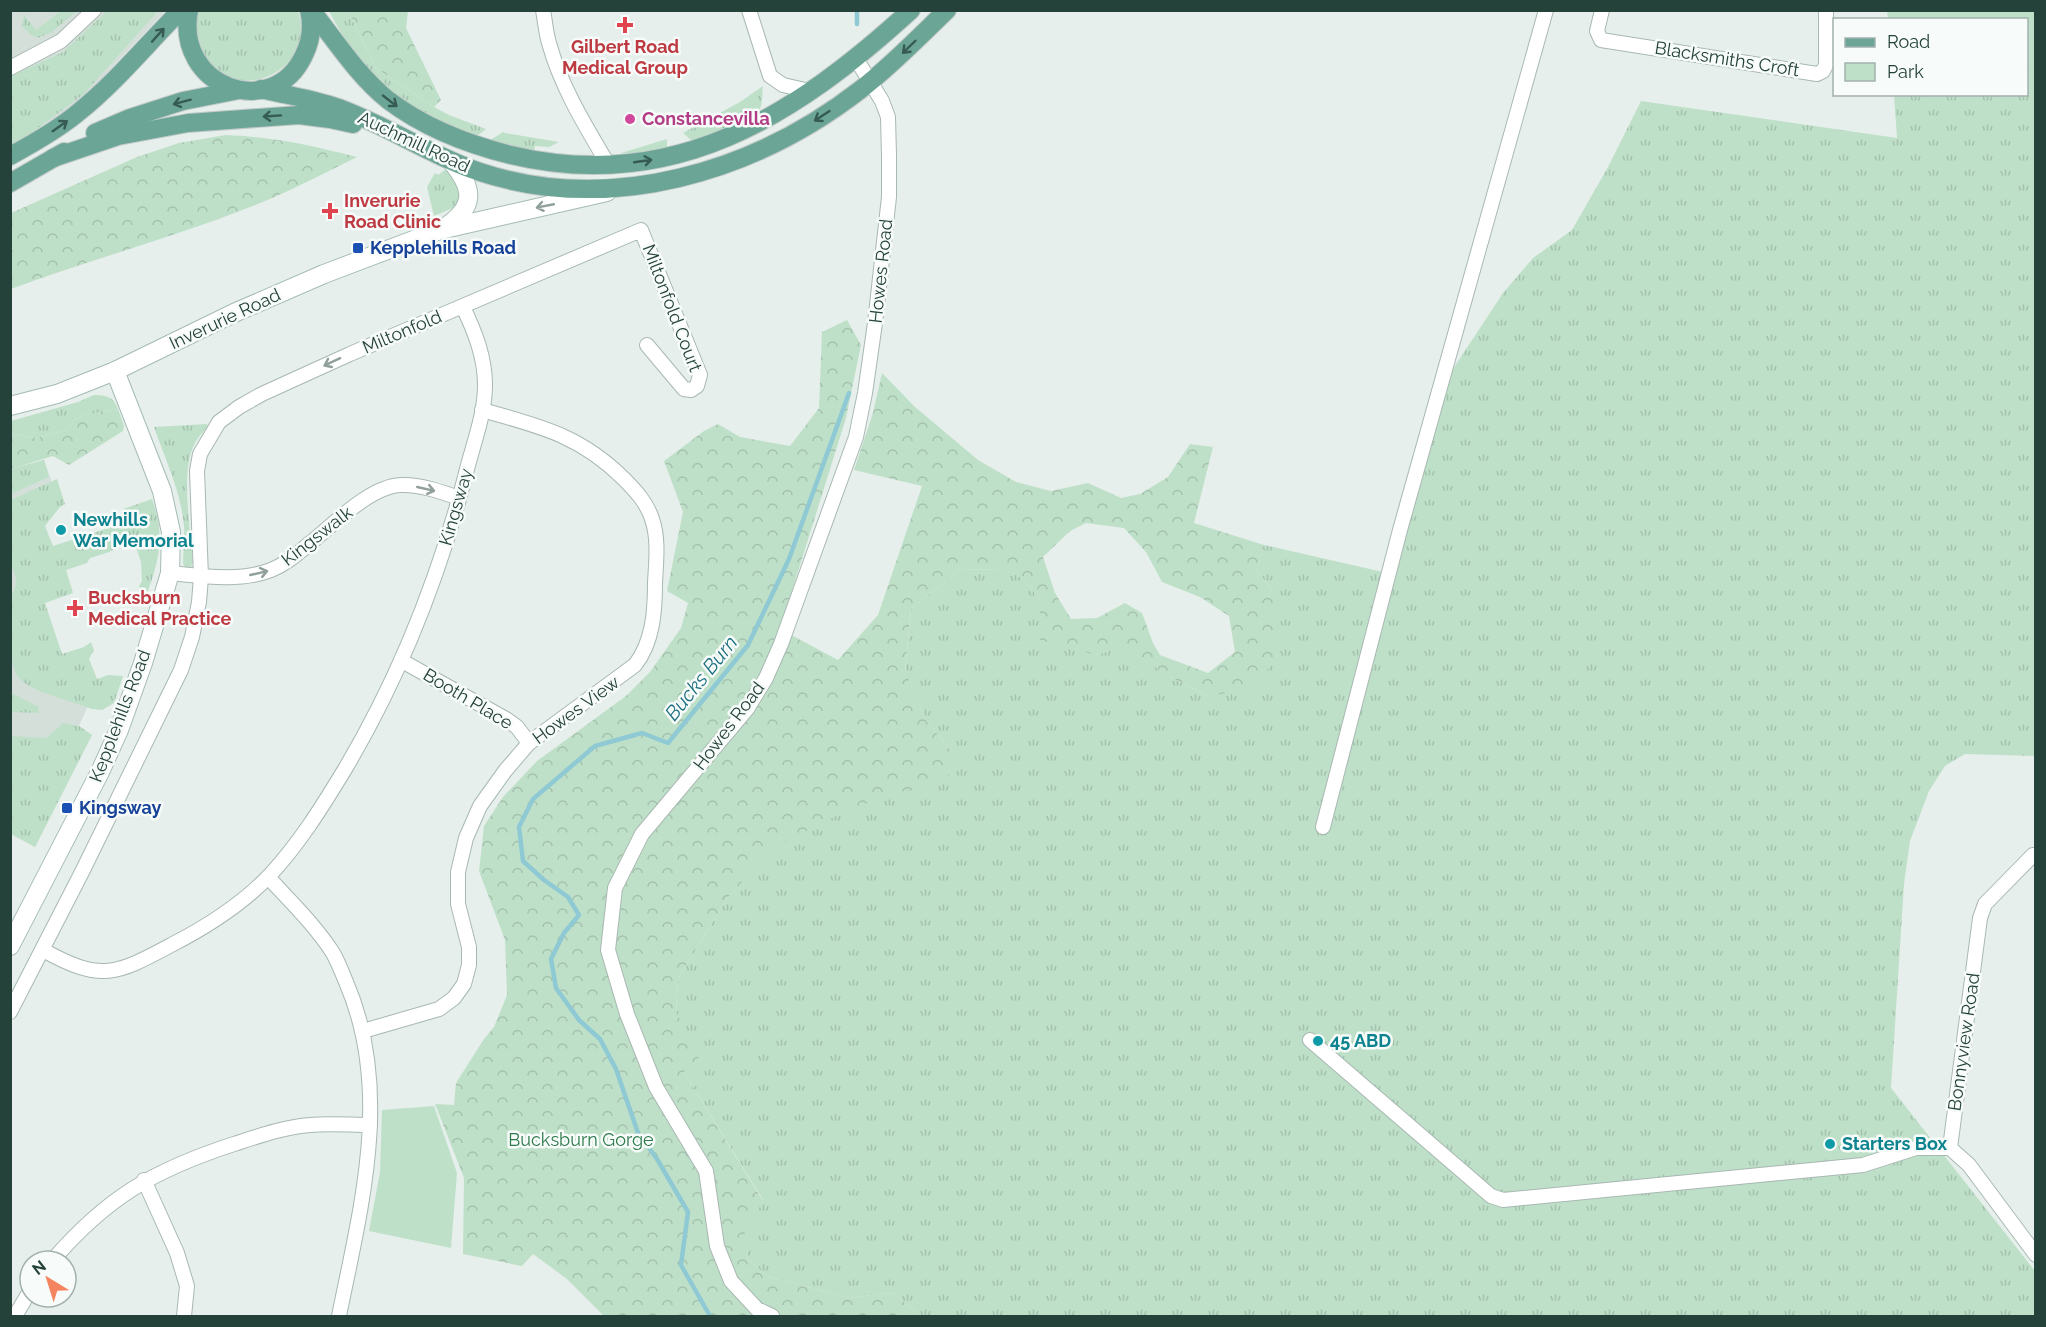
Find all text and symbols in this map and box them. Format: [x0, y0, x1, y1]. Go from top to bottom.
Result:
marker: Gilbert Road Medical Group [616, 16, 634, 34]
legend [1833, 18, 2028, 96]
one-way arrow [151, 28, 165, 43]
text: Road [1887, 31, 1930, 52]
place label: Gilbert Road Medical Group [562, 36, 688, 78]
street label: Blacksmiths Croft [1653, 37, 1801, 80]
one-way arrow [901, 40, 916, 55]
text: Park [1887, 61, 1924, 82]
one-way arrow [382, 95, 398, 108]
one-way arrow [173, 96, 192, 108]
street label: Auchmill Road [355, 107, 473, 177]
place label: Constancevilla [642, 108, 770, 129]
one-way arrow [262, 110, 282, 121]
one-way arrow [814, 110, 830, 122]
marker: Constancevilla [623, 112, 637, 126]
one-way arrow [51, 120, 67, 132]
one-way arrow [632, 156, 652, 167]
place label: Inverurie Road Clinic [344, 190, 441, 232]
one-way arrow [536, 201, 556, 212]
marker: Inverurie Road Clinic [321, 202, 339, 220]
street label: Howes Road [865, 218, 896, 324]
place label: Kepplehills Road [370, 237, 516, 258]
marker: Kepplehills Road [351, 241, 365, 255]
street label: Miltonfold Court [639, 241, 706, 374]
street label: Inverurie Road [166, 284, 284, 353]
street label: Miltonfold [359, 305, 445, 358]
one-way arrow [323, 358, 341, 369]
street label: Kingsway [434, 466, 477, 548]
one-way arrow [416, 484, 435, 496]
street label: Kingswalk [277, 501, 357, 570]
place label: Newhills War Memorial [73, 509, 194, 551]
marker: Newhills War Memorial [54, 523, 68, 537]
one-way arrow [249, 566, 268, 578]
place label: Bucksburn Medical Practice [88, 587, 232, 629]
marker: Bucksburn Medical Practice [66, 599, 84, 617]
water label: Bucks Burn [660, 631, 742, 725]
street label: Kepplehills Road [85, 647, 154, 785]
street label: Booth Place [420, 664, 517, 734]
street label: Howes View [528, 671, 623, 748]
street label: Howes Road [689, 678, 769, 774]
place label: Kingsway [79, 797, 161, 818]
marker: Kingsway [60, 801, 74, 815]
street label: Bonnyview Road [1943, 972, 1984, 1112]
place label: 45 ABD [1330, 1030, 1391, 1051]
marker: 45 ABD [1311, 1034, 1325, 1048]
park label: Bucksburn Gorge [508, 1129, 654, 1150]
place label: Starters Box [1842, 1133, 1948, 1154]
marker: Starters Box [1823, 1137, 1837, 1151]
north arrow [18, 1249, 78, 1309]
text: N [28, 1256, 50, 1279]

